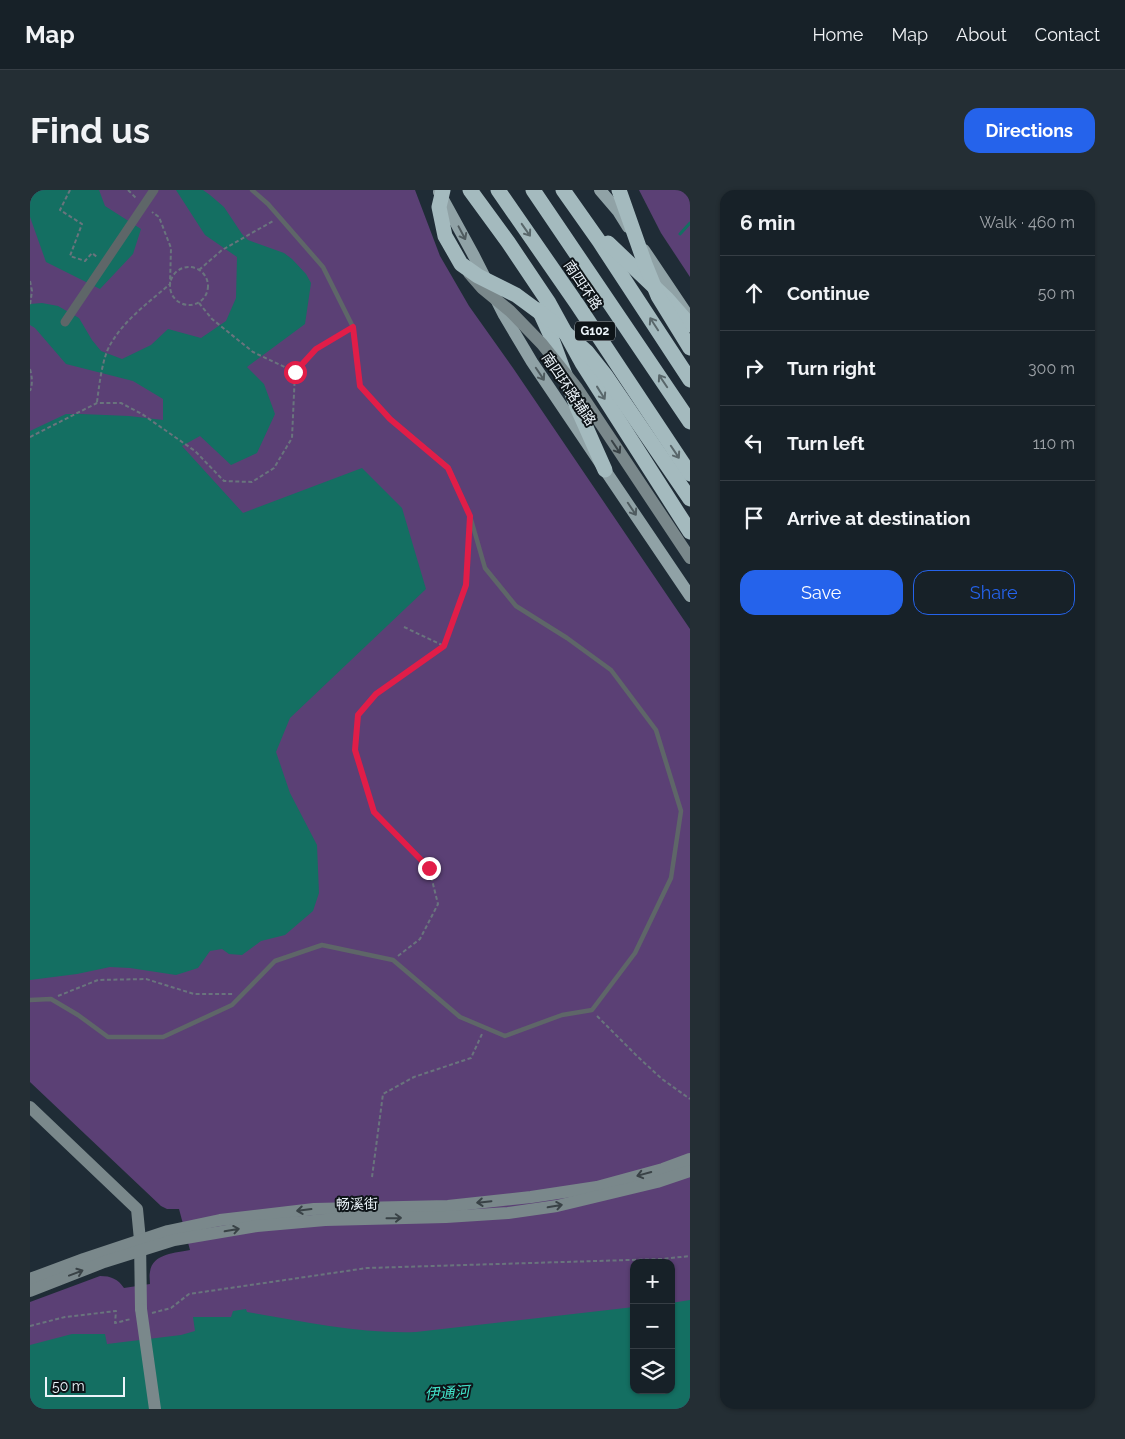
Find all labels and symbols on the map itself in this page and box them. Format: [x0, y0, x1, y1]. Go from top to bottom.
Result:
one-way arrow [521, 223, 531, 237]
one-way arrow [457, 225, 467, 239]
street label: 南四环路 [561, 257, 605, 313]
one-way arrow [648, 318, 658, 332]
road number: G102 [575, 322, 615, 340]
street label: 南四环路辅路 [539, 350, 599, 428]
route start [284, 361, 307, 384]
one-way arrow [536, 367, 546, 381]
one-way arrow [658, 374, 668, 388]
one-way arrow [596, 385, 606, 399]
one-way arrow [611, 440, 621, 454]
one-way arrow [670, 445, 680, 459]
one-way arrow [626, 502, 637, 516]
route end [418, 857, 441, 880]
one-way arrow [636, 1170, 652, 1179]
street label: 畅溪街 [336, 1196, 378, 1212]
one-way arrow [476, 1197, 492, 1207]
one-way arrow [547, 1201, 563, 1211]
one-way arrow [296, 1205, 312, 1215]
one-way arrow [385, 1213, 401, 1223]
one-way arrow [223, 1225, 239, 1235]
one-way arrow [67, 1268, 83, 1277]
scale bar [45, 1374, 125, 1397]
water label: 伊通河 [424, 1382, 473, 1404]

